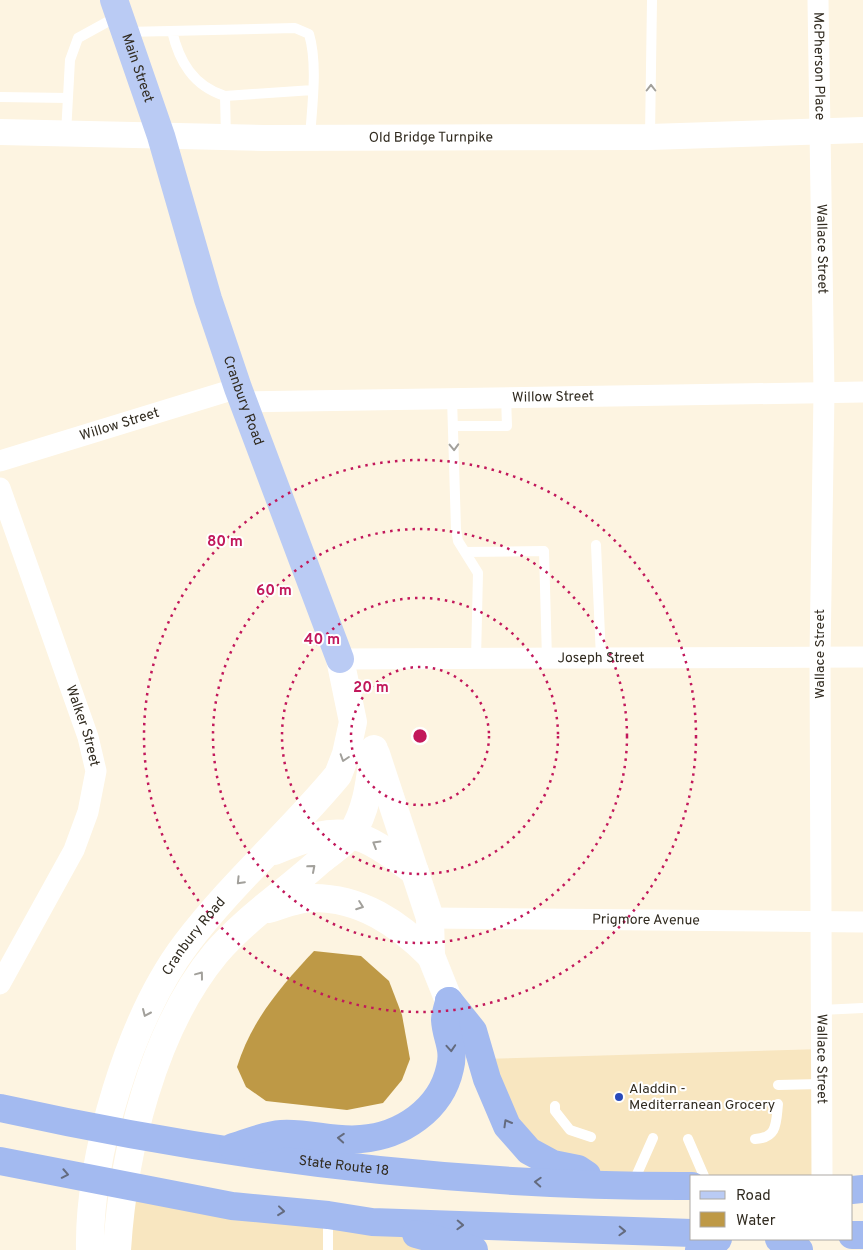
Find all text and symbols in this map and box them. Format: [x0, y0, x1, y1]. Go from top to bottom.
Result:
street label: McPherson Place [810, 12, 828, 120]
street label: Main Street [118, 31, 157, 105]
one-way arrow [646, 84, 656, 92]
street label: Old Bridge Turnpike [369, 129, 493, 146]
street label: Wallace Street [813, 204, 831, 294]
street label: Cranbury Road [219, 353, 267, 448]
street label: Willow Street [512, 388, 594, 406]
street label: Willow Street [78, 404, 161, 445]
one-way arrow [448, 443, 459, 451]
text: 80 m [207, 533, 243, 552]
text: 60 m [256, 582, 292, 601]
street label: Wallace Street [812, 609, 829, 699]
text: 40 m [304, 631, 340, 650]
street label: Joseph Street [557, 649, 645, 667]
text: 20 m [353, 679, 389, 698]
street label: Walker Street [62, 683, 103, 768]
centre of rings [411, 727, 429, 745]
one-way arrow [340, 753, 350, 762]
one-way arrow [373, 840, 382, 850]
one-way arrow [307, 865, 316, 874]
one-way arrow [237, 875, 246, 884]
street label: Cranbury Road [159, 894, 229, 979]
one-way arrow [356, 900, 364, 910]
street label: Prigmore Avenue [592, 911, 700, 929]
one-way arrow [194, 972, 203, 981]
one-way arrow [141, 1008, 152, 1017]
street label: Wallace Street [813, 1014, 830, 1104]
one-way arrow [446, 1045, 457, 1053]
place label: Aladdin - Mediterranean Grocery [629, 1081, 775, 1114]
marker: Aladdin - Mediterranean Grocery [613, 1091, 625, 1103]
one-way arrow [503, 1120, 513, 1129]
one-way arrow [336, 1133, 344, 1144]
street label: State Route 18 [298, 1152, 390, 1180]
one-way arrow [61, 1168, 70, 1178]
legend [690, 1175, 853, 1240]
one-way arrow [534, 1177, 542, 1188]
text: Road [736, 1187, 771, 1206]
one-way arrow [277, 1205, 285, 1216]
text: Water [736, 1212, 776, 1231]
one-way arrow [456, 1220, 464, 1231]
one-way arrow [619, 1226, 627, 1236]

